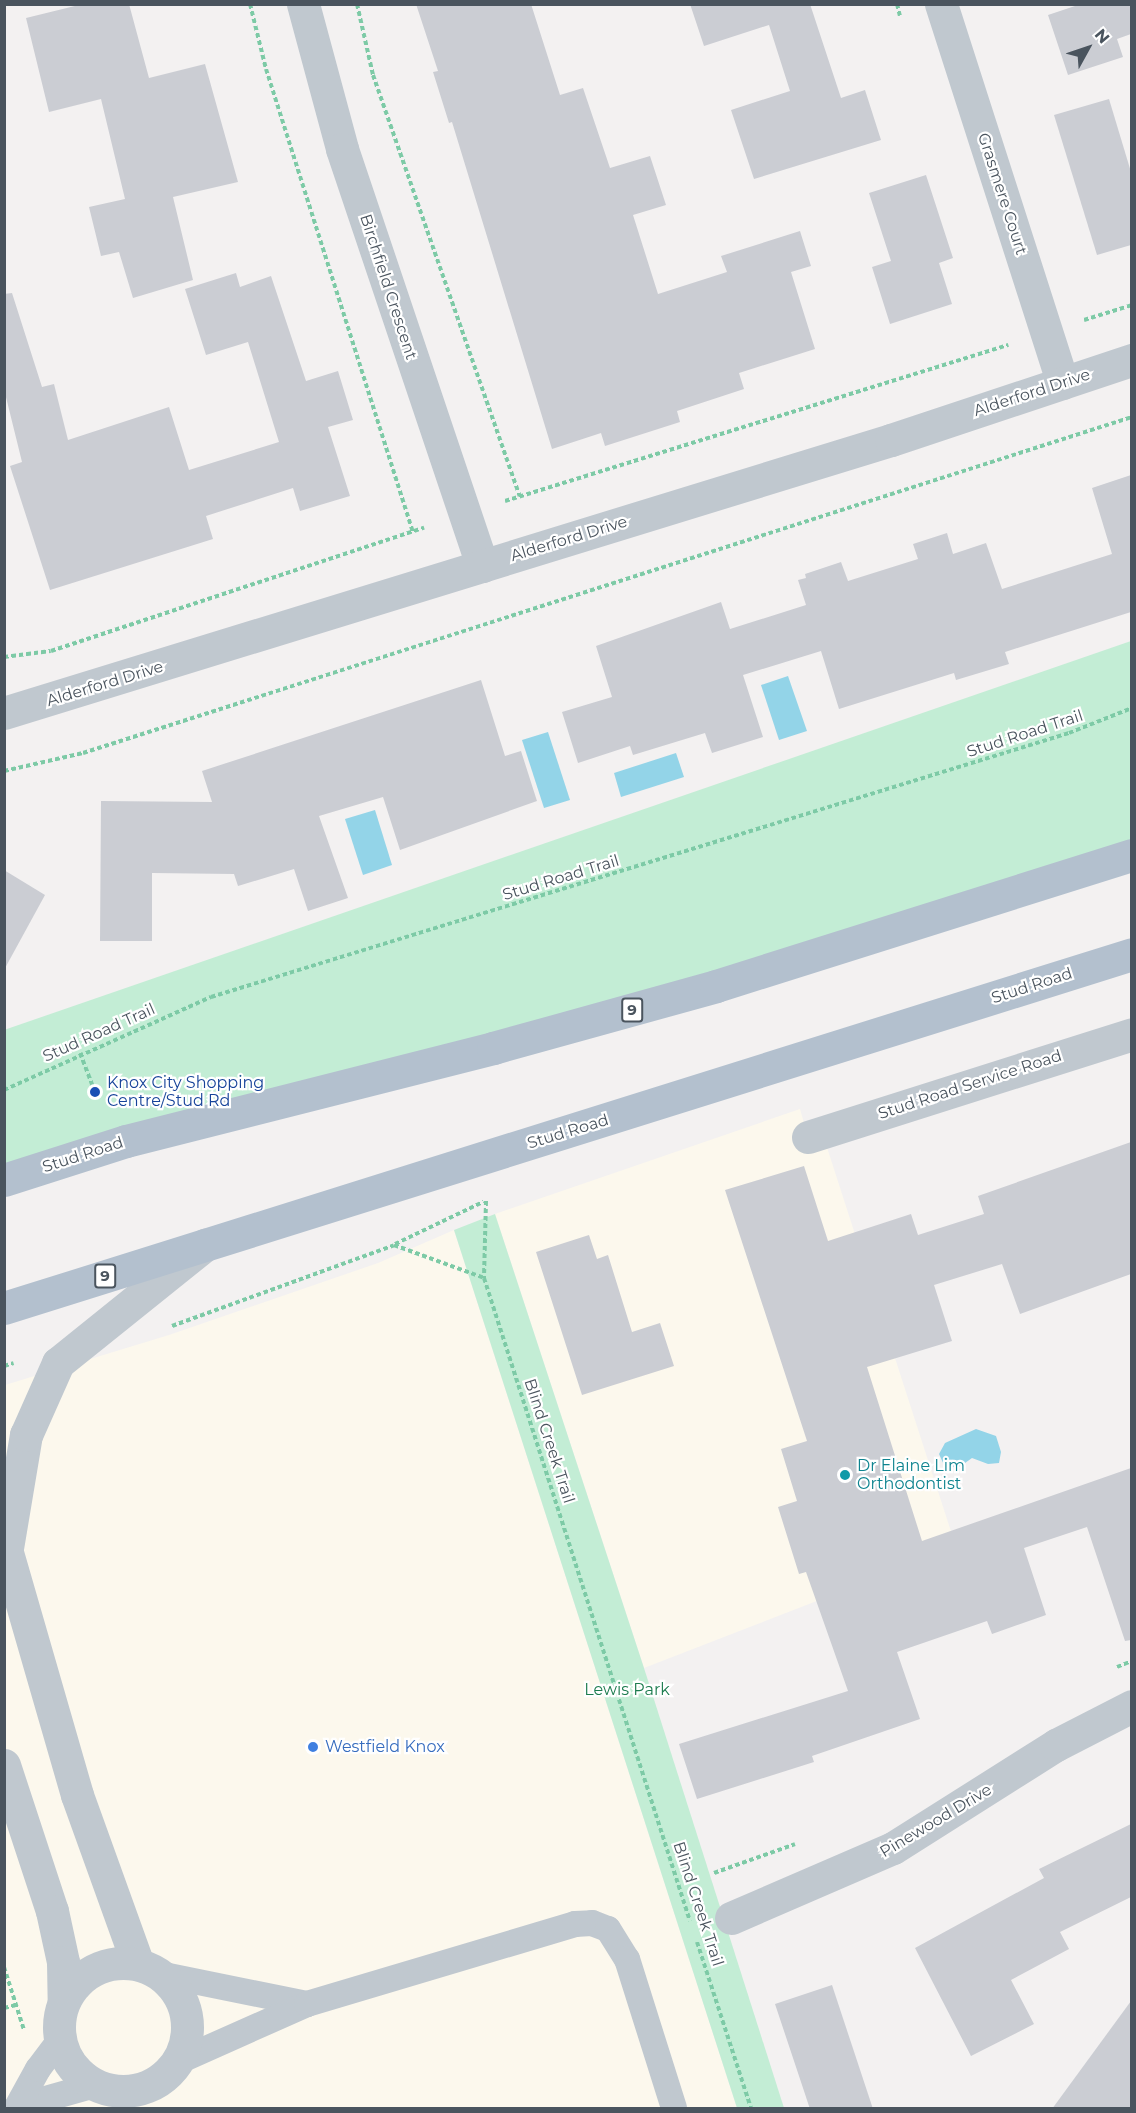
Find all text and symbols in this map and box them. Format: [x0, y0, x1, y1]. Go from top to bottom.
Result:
north arrow [1058, 18, 1118, 78]
text: N [1091, 25, 1114, 47]
street label: Grasmere Court [973, 131, 1031, 257]
street label: Birchfield Crescent [355, 212, 421, 362]
street label: Alderford Drive [971, 365, 1093, 421]
street label: Alderford Drive [508, 512, 630, 566]
street label: Alderford Drive [44, 657, 166, 711]
street label: Stud Road Trail [965, 706, 1085, 762]
street label: Stud Road Trail [500, 851, 622, 905]
street label: Stud Road [989, 964, 1075, 1008]
road number: 9 [620, 998, 644, 1022]
street label: Stud Road Trail [40, 1000, 158, 1066]
street label: Stud Road Service Road [876, 1046, 1064, 1124]
place label: Knox City Shopping Centre/Stud Rd [107, 1073, 264, 1111]
marker: Knox City Shopping Centre/Stud Rd [88, 1085, 102, 1099]
street label: Stud Road [525, 1111, 611, 1153]
street label: Stud Road [40, 1133, 126, 1177]
road number: 9 [93, 1264, 117, 1288]
street label: Blind Creek Trail [520, 1376, 578, 1506]
place label: Dr Elaine Lim Orthodontist [857, 1456, 965, 1494]
marker: Dr Elaine Lim Orthodontist [838, 1468, 852, 1482]
park label: Lewis Park [584, 1680, 670, 1700]
place label: Westfield Knox [325, 1737, 445, 1757]
marker: Westfield Knox [306, 1740, 320, 1754]
street label: Pinewood Drive [877, 1780, 995, 1862]
street label: Blind Creek Trail [669, 1839, 727, 1969]

